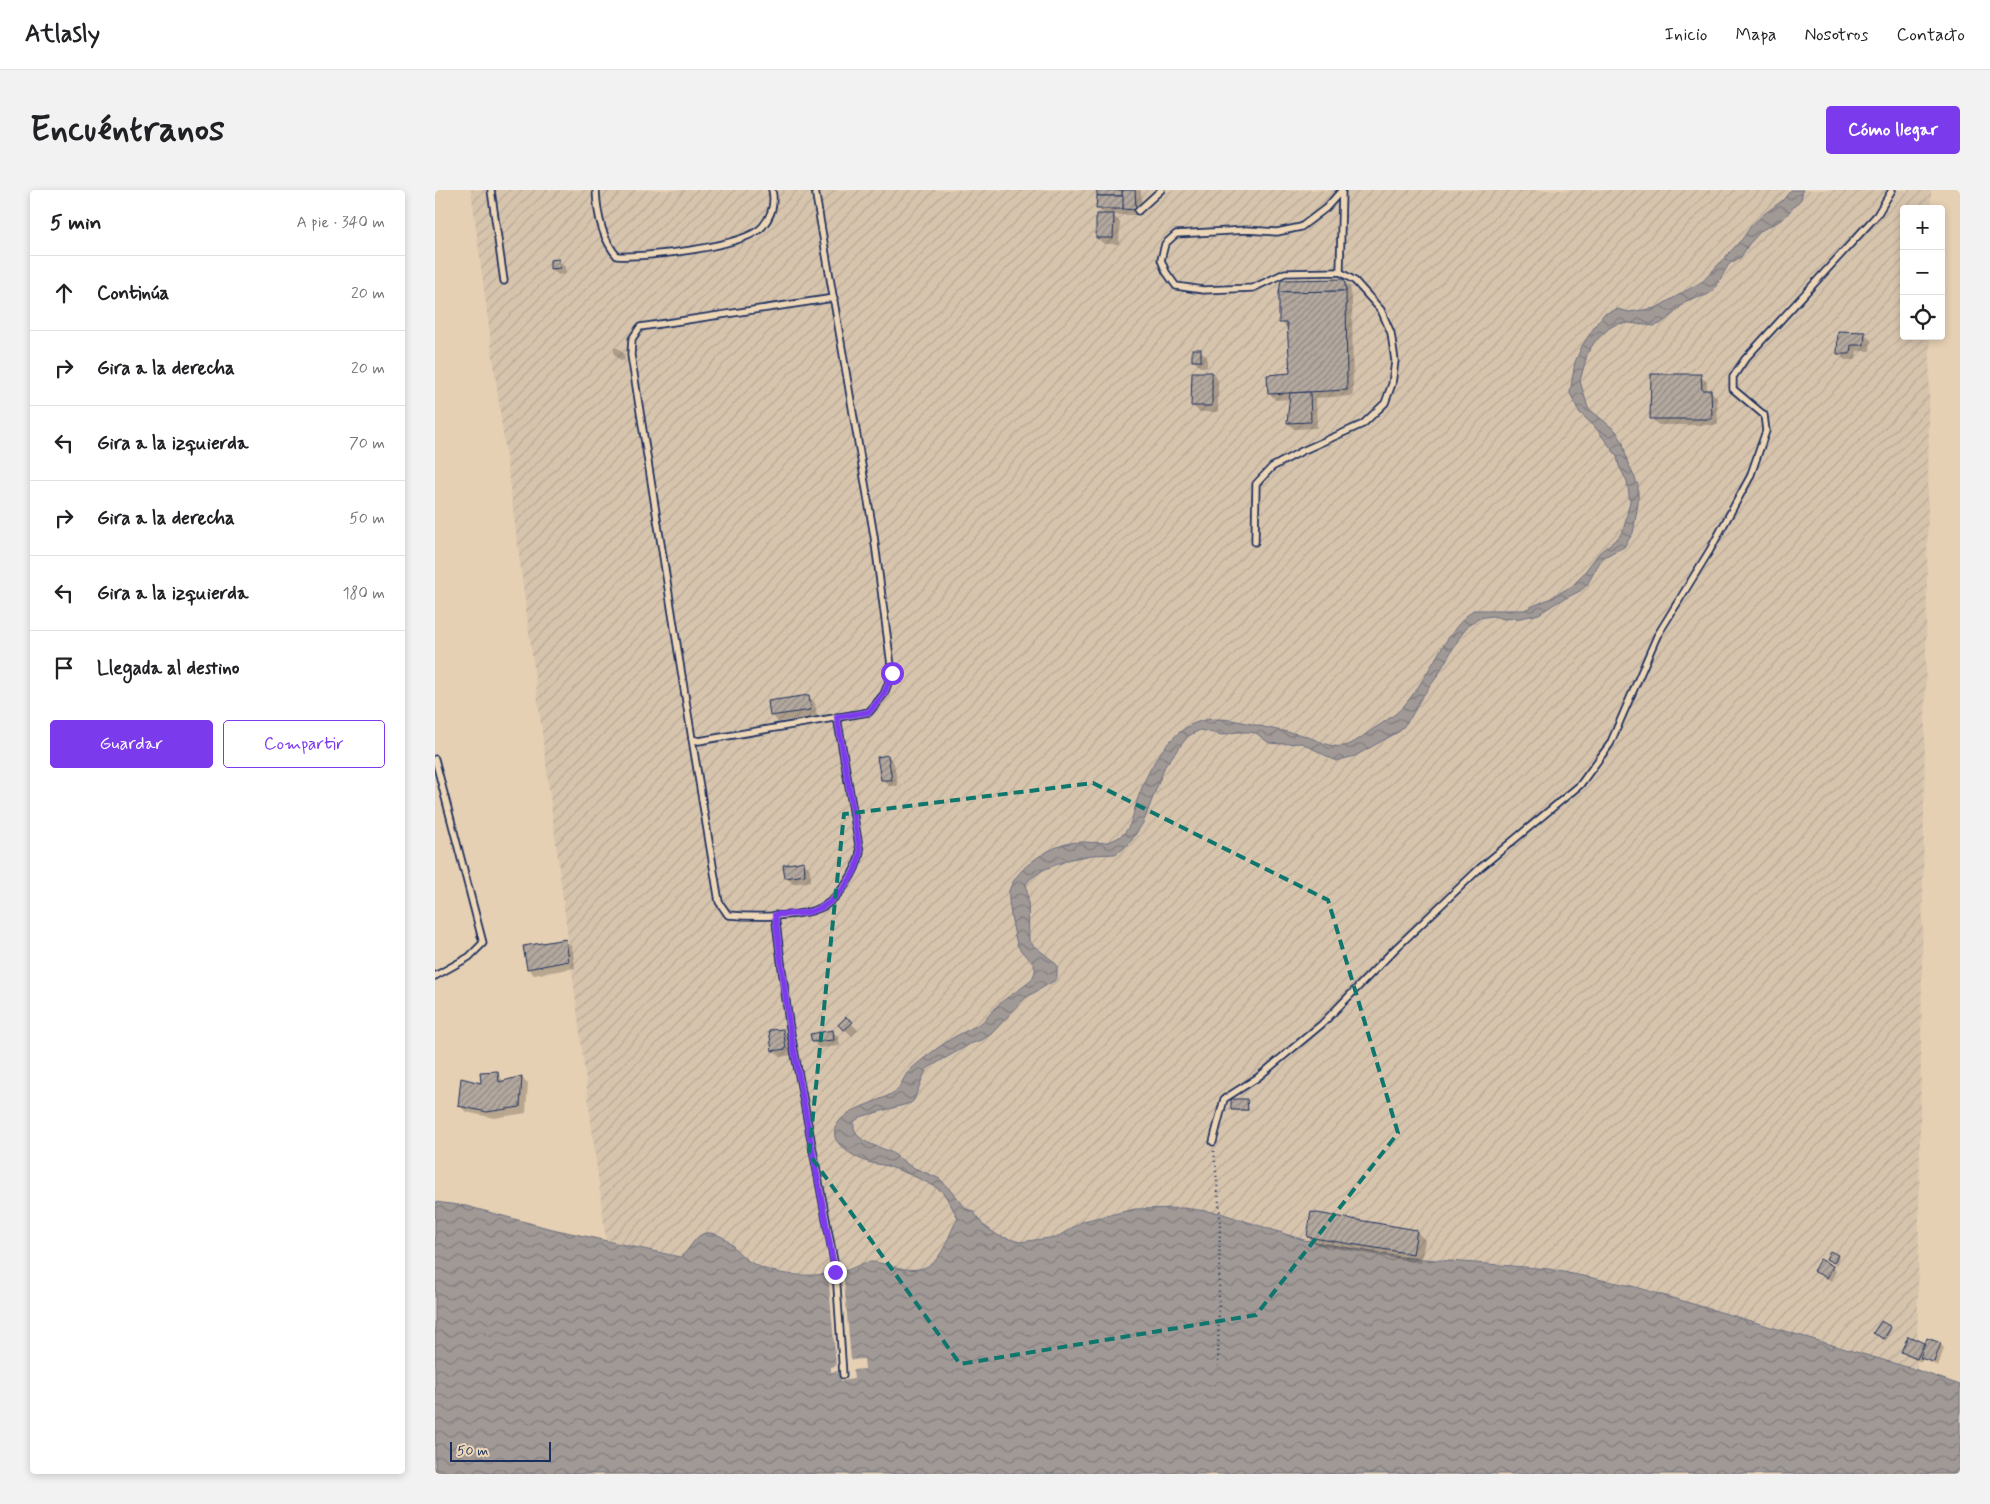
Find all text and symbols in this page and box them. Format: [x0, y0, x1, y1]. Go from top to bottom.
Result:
text: Atlasly [25, 19, 100, 50]
text: Inicio [1665, 23, 1707, 47]
text: Mapa [1735, 23, 1776, 47]
text: Nosotros [1804, 23, 1869, 47]
text: Contacto [1897, 23, 1965, 47]
button: Cómo llegar [1826, 106, 1960, 154]
text: Encuéntranos [30, 107, 225, 153]
map controls [1900, 205, 1945, 340]
button: + [1900, 205, 1945, 250]
text: 5 min [50, 209, 102, 237]
text: A pie · 340 m [297, 212, 385, 233]
button: − [1900, 250, 1945, 295]
icon: ahead [50, 279, 78, 307]
text: Continúa [97, 281, 169, 306]
text: 20 m [351, 283, 385, 304]
button: locate [1900, 295, 1945, 340]
icon: right [50, 354, 78, 382]
text: Gira a la derecha [97, 356, 235, 381]
text: 20 m [351, 358, 385, 379]
icon: left [50, 429, 78, 457]
text: Gira a la izquierda [97, 431, 248, 456]
text: 70 m [349, 433, 385, 454]
icon: right [50, 504, 78, 532]
text: Gira a la derecha [97, 506, 235, 531]
text: 50 m [349, 508, 385, 529]
icon: left [50, 579, 78, 607]
text: Gira a la izquierda [97, 581, 248, 606]
text: 180 m [342, 583, 385, 604]
icon: arrive [50, 654, 78, 682]
text: Llegada al destino [97, 656, 239, 681]
route start [881, 662, 904, 685]
button: Guardar [50, 720, 213, 768]
button: Compartir [223, 720, 385, 768]
route end [824, 1261, 847, 1284]
scale bar [450, 1439, 551, 1462]
text: 50 m [457, 1442, 488, 1460]

